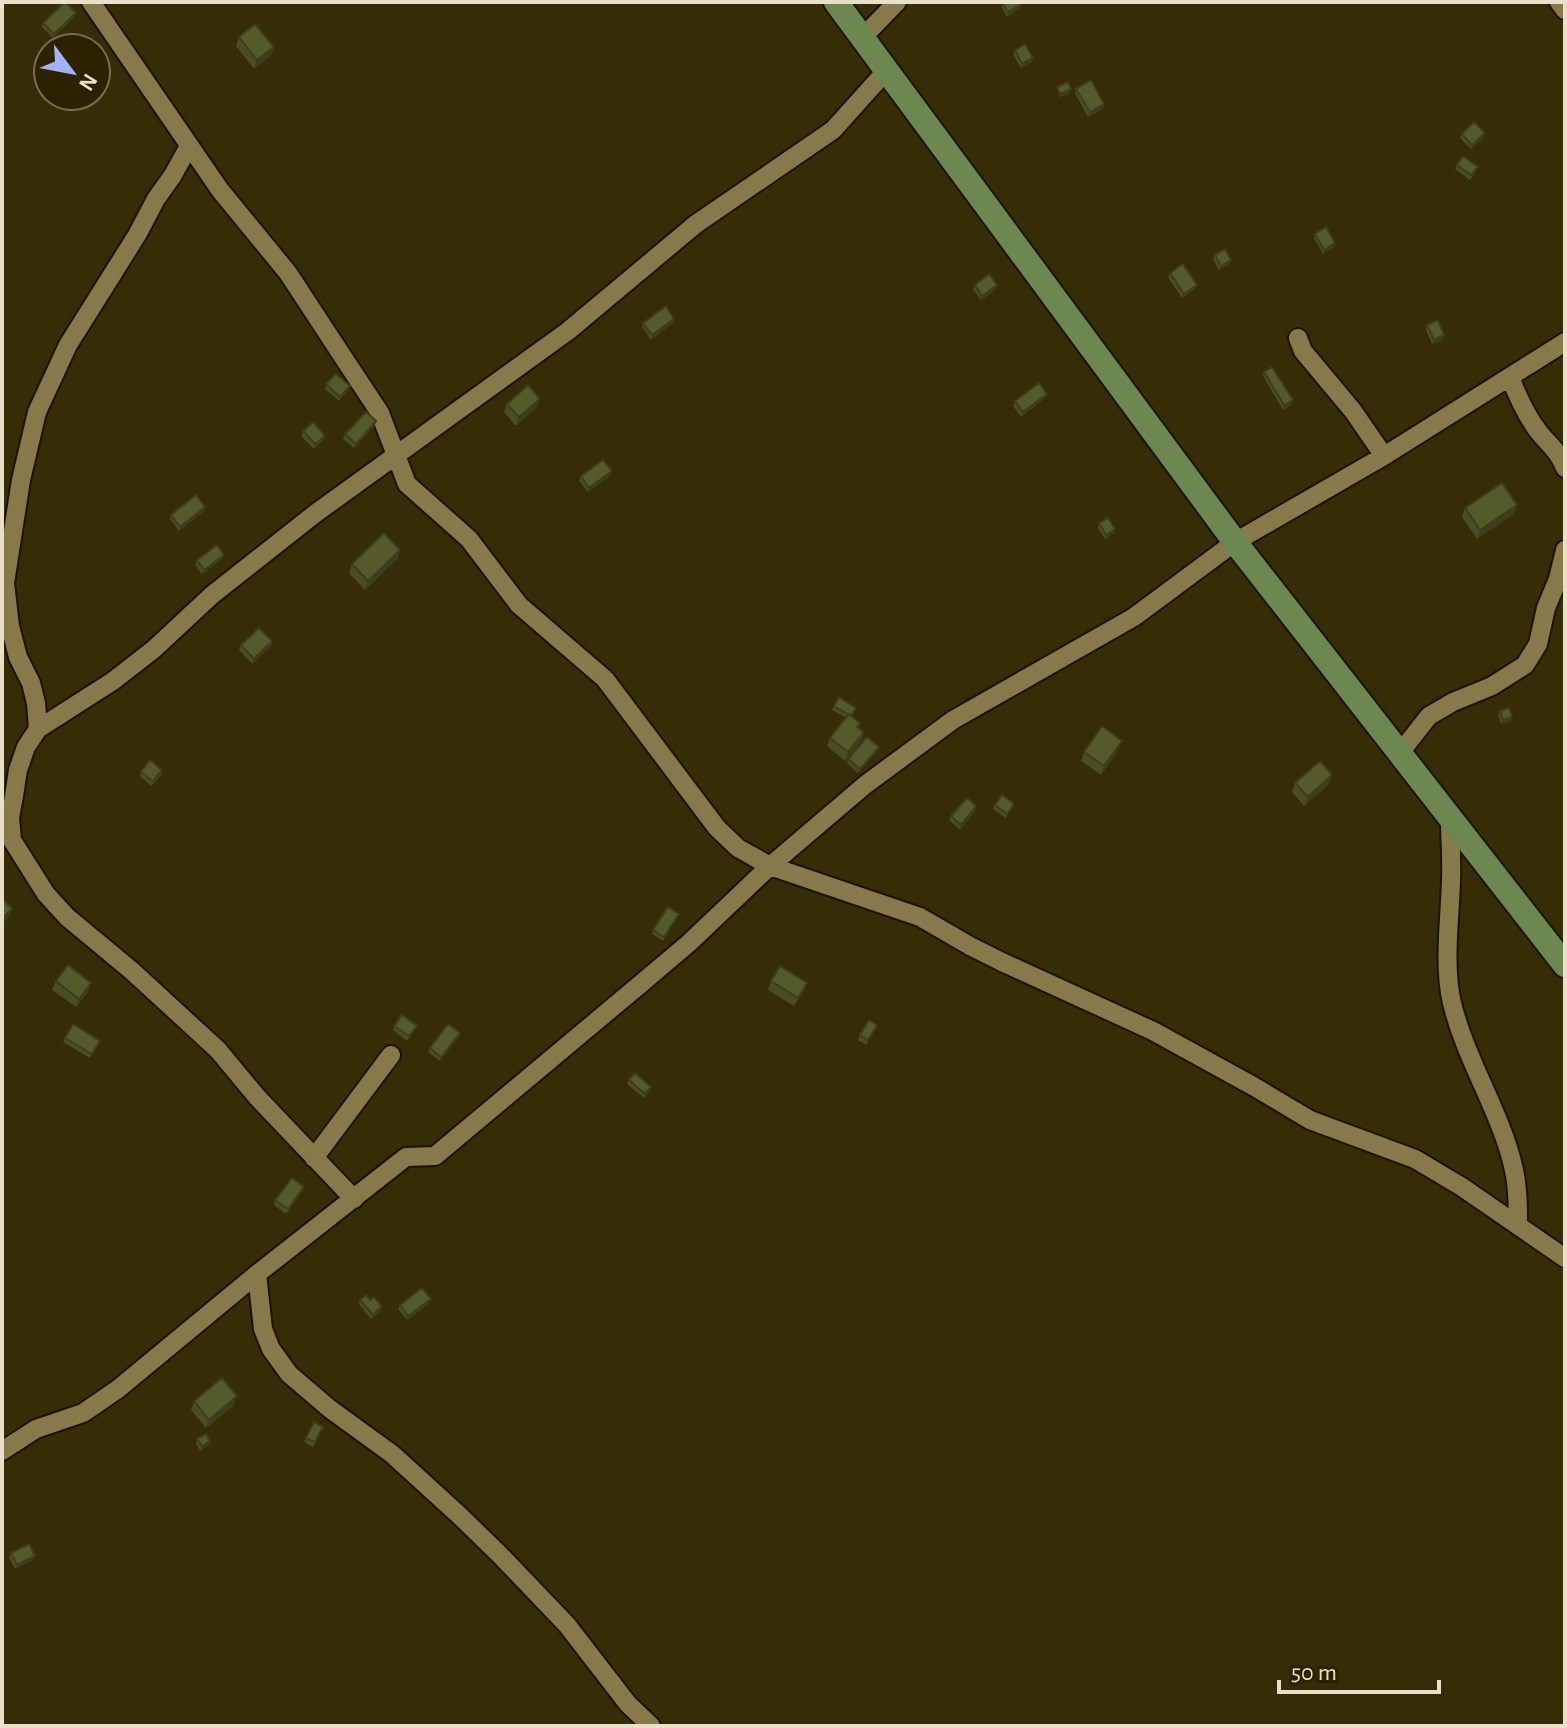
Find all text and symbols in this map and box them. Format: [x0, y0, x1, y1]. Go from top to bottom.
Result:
north arrow [32, 32, 112, 112]
text: N [75, 70, 101, 94]
scale bar [1279, 1644, 1439, 1694]
text: 50 m [1291, 1661, 1337, 1685]

